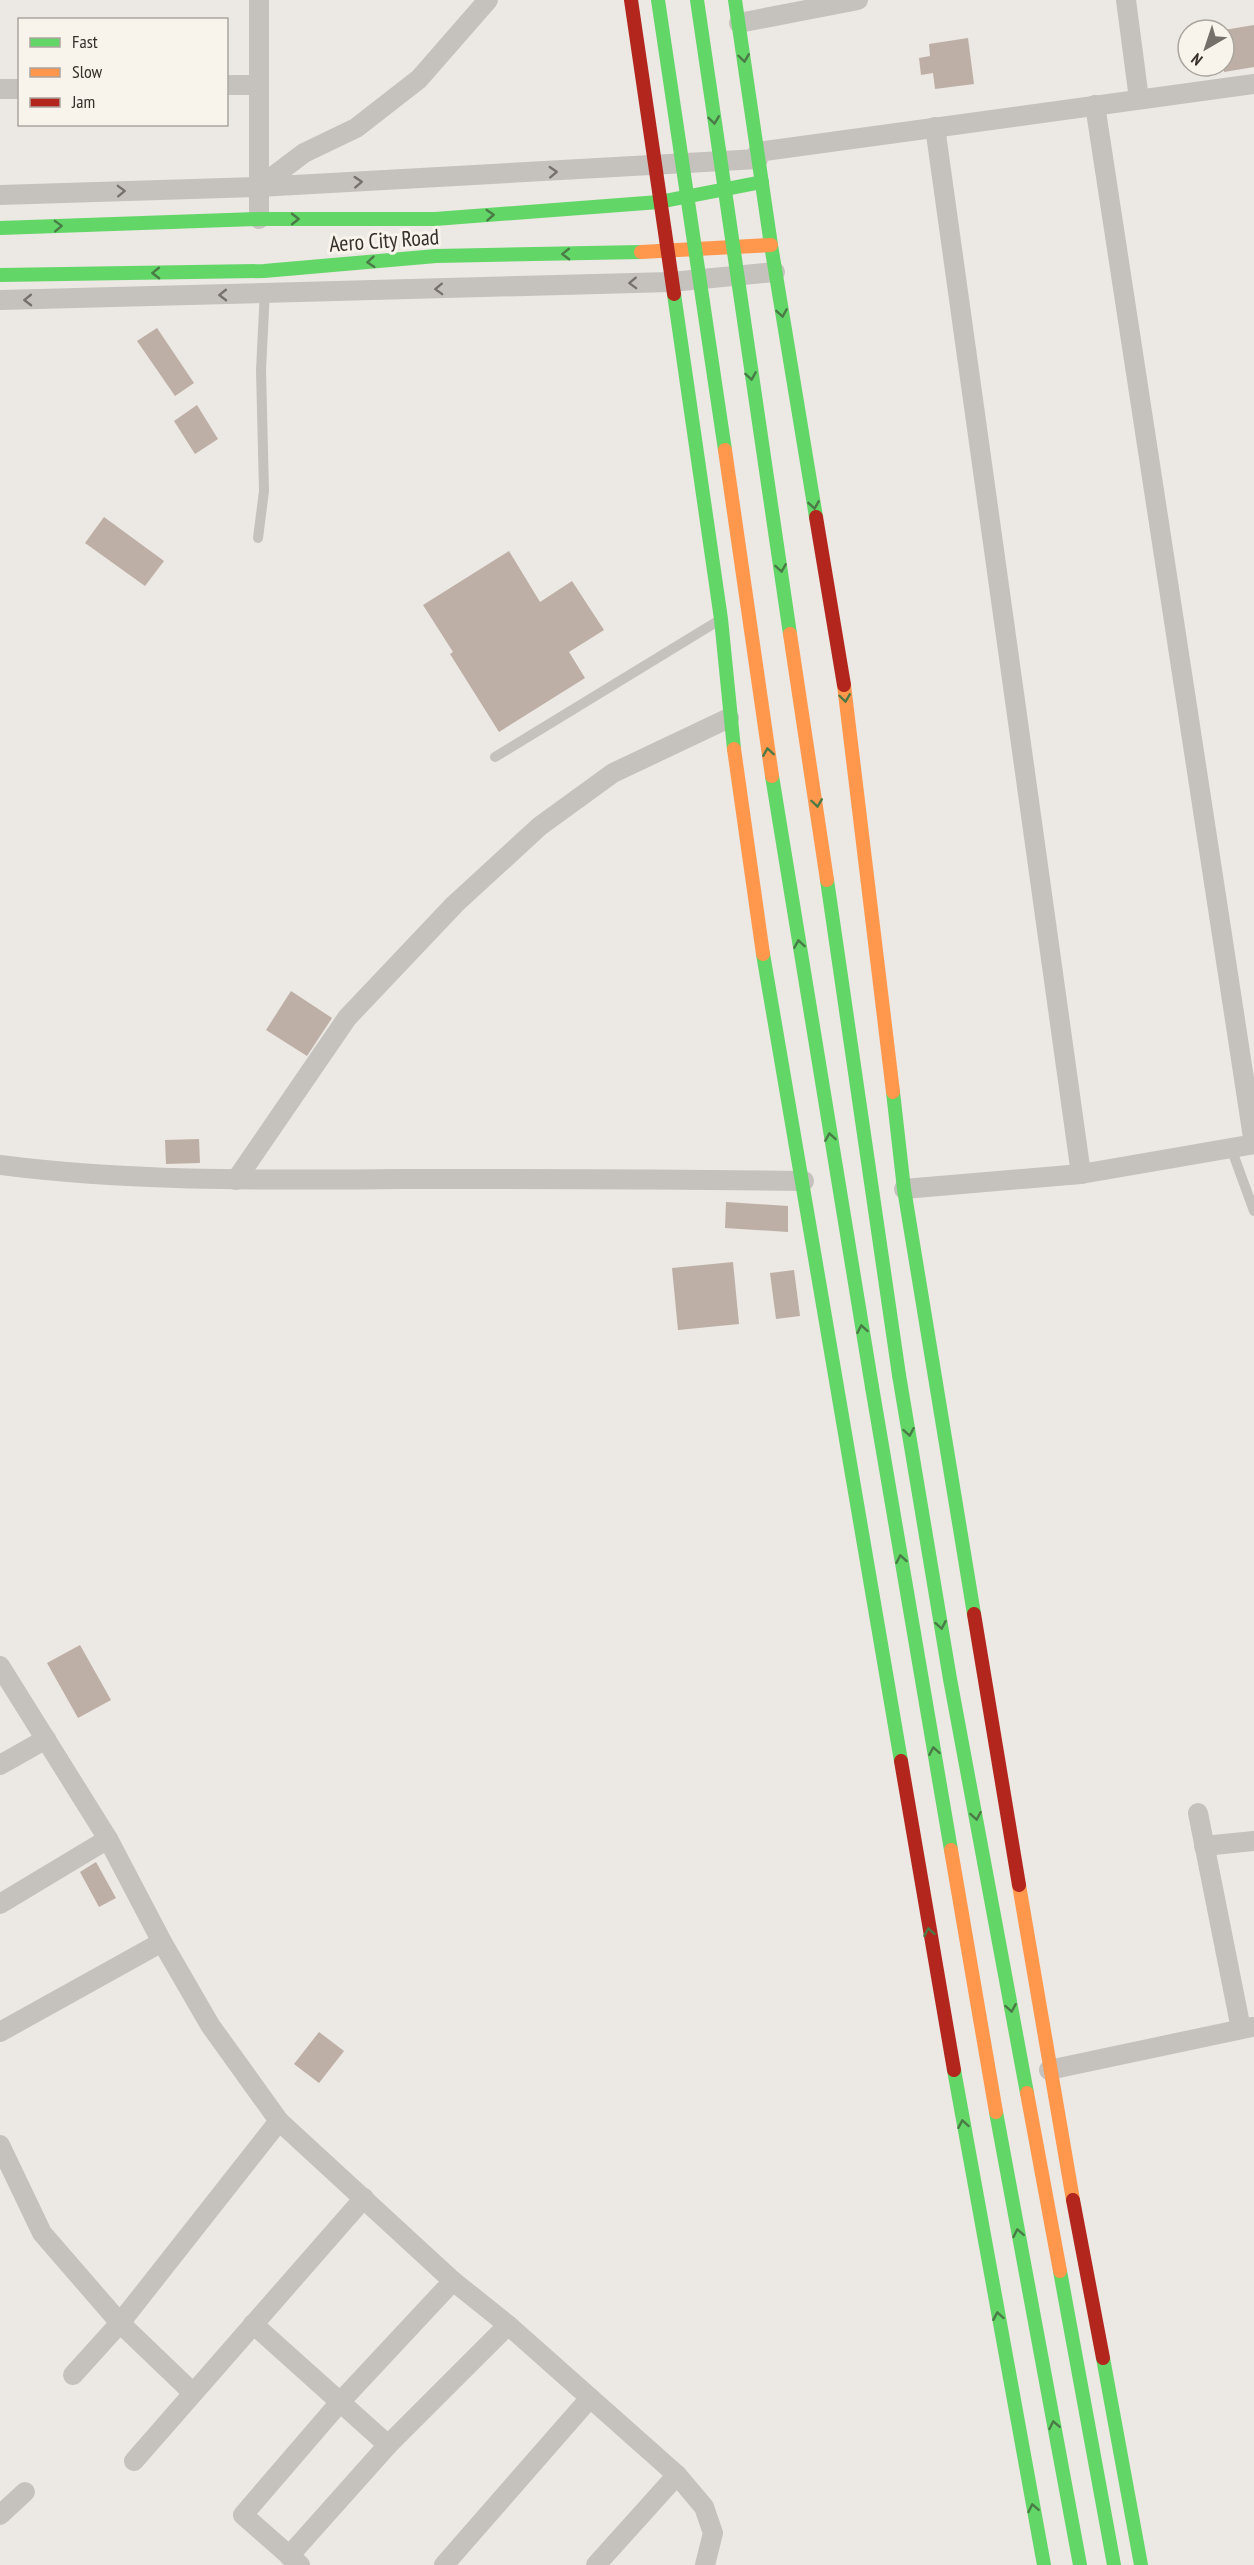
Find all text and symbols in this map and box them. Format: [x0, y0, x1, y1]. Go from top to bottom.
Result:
legend [18, 18, 228, 126]
north arrow [1176, 18, 1236, 78]
text: Fast [72, 30, 98, 53]
text: N [1187, 49, 1206, 70]
one-way arrow [737, 53, 749, 63]
text: Slow [72, 60, 103, 83]
text: Jam [71, 90, 95, 113]
one-way arrow [707, 116, 719, 125]
one-way arrow [548, 165, 557, 178]
one-way arrow [354, 176, 363, 189]
one-way arrow [117, 185, 126, 198]
one-way arrow [486, 209, 495, 222]
one-way arrow [291, 213, 300, 225]
one-way arrow [54, 220, 63, 233]
street label: Aero City Road [328, 222, 440, 258]
one-way arrow [561, 248, 570, 260]
one-way arrow [367, 255, 376, 268]
one-way arrow [151, 267, 160, 279]
one-way arrow [629, 277, 638, 289]
one-way arrow [434, 282, 443, 295]
one-way arrow [218, 289, 227, 301]
one-way arrow [23, 293, 32, 306]
one-way arrow [775, 308, 788, 318]
one-way arrow [744, 371, 756, 380]
one-way arrow [807, 500, 820, 510]
one-way arrow [774, 563, 787, 573]
one-way arrow [839, 693, 851, 702]
one-way arrow [762, 747, 775, 757]
one-way arrow [810, 798, 822, 807]
one-way arrow [793, 940, 806, 950]
one-way arrow [825, 1132, 837, 1141]
one-way arrow [857, 1325, 869, 1334]
one-way arrow [902, 1428, 914, 1437]
one-way arrow [896, 1555, 908, 1564]
one-way arrow [934, 1619, 947, 1629]
one-way arrow [928, 1747, 941, 1757]
one-way arrow [969, 1811, 982, 1821]
one-way arrow [923, 1927, 936, 1937]
one-way arrow [1004, 2003, 1017, 2013]
one-way arrow [958, 2119, 970, 2129]
one-way arrow [1012, 2229, 1025, 2239]
one-way arrow [993, 2311, 1005, 2320]
one-way arrow [1048, 2420, 1061, 2430]
one-way arrow [1027, 2503, 1040, 2513]

